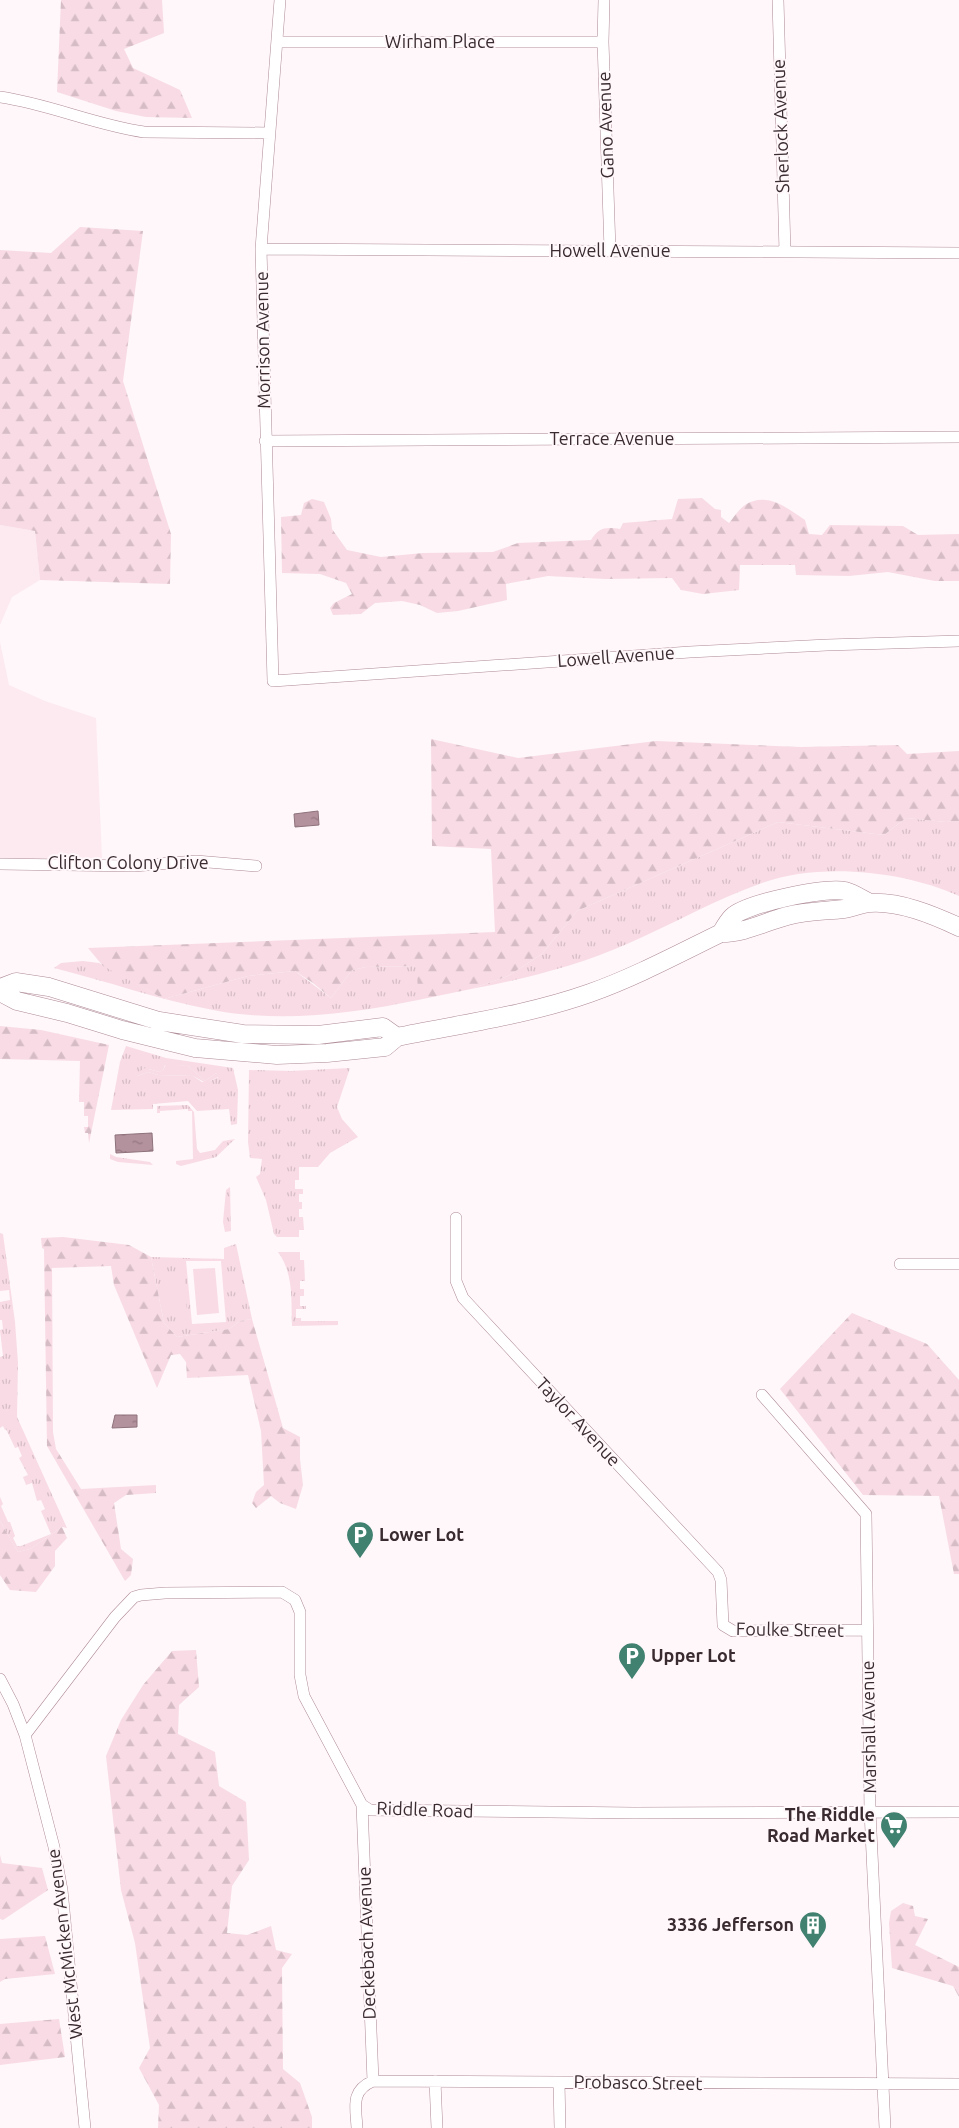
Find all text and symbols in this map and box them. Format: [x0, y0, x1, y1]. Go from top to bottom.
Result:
street label: Wirham Place [385, 31, 495, 51]
street label: Sherlock Avenue [768, 59, 792, 193]
street label: Gano Avenue [593, 71, 617, 179]
street label: Howell Avenue [549, 240, 671, 260]
street label: Morrison Avenue [251, 271, 273, 409]
street label: Terrace Avenue [550, 428, 674, 448]
street label: Lowell Avenue [556, 642, 675, 670]
street label: Clifton Colony Drive [47, 852, 209, 872]
street label: Taylor Avenue [533, 1373, 625, 1470]
parking icon: Lower Lot [345, 1520, 375, 1559]
place label: Lower Lot [379, 1524, 464, 1544]
street label: Foulke Street [736, 1618, 844, 1640]
parking icon: Upper Lot [617, 1641, 647, 1680]
place label: Upper Lot [651, 1645, 736, 1665]
street label: Marshall Avenue [857, 1660, 879, 1794]
street label: Riddle Road [376, 1797, 474, 1821]
place label: The Riddle Road Market [767, 1804, 875, 1845]
supermarket icon: The Riddle Road Market [879, 1810, 909, 1849]
street label: West McMicken Avenue [42, 1848, 86, 2040]
street label: Deckebach Avenue [353, 1866, 379, 2020]
building icon: 3336 Jefferson [798, 1910, 828, 1949]
place label: 3336 Jefferson [667, 1914, 794, 1934]
street label: Probasco Street [573, 2071, 703, 2093]

